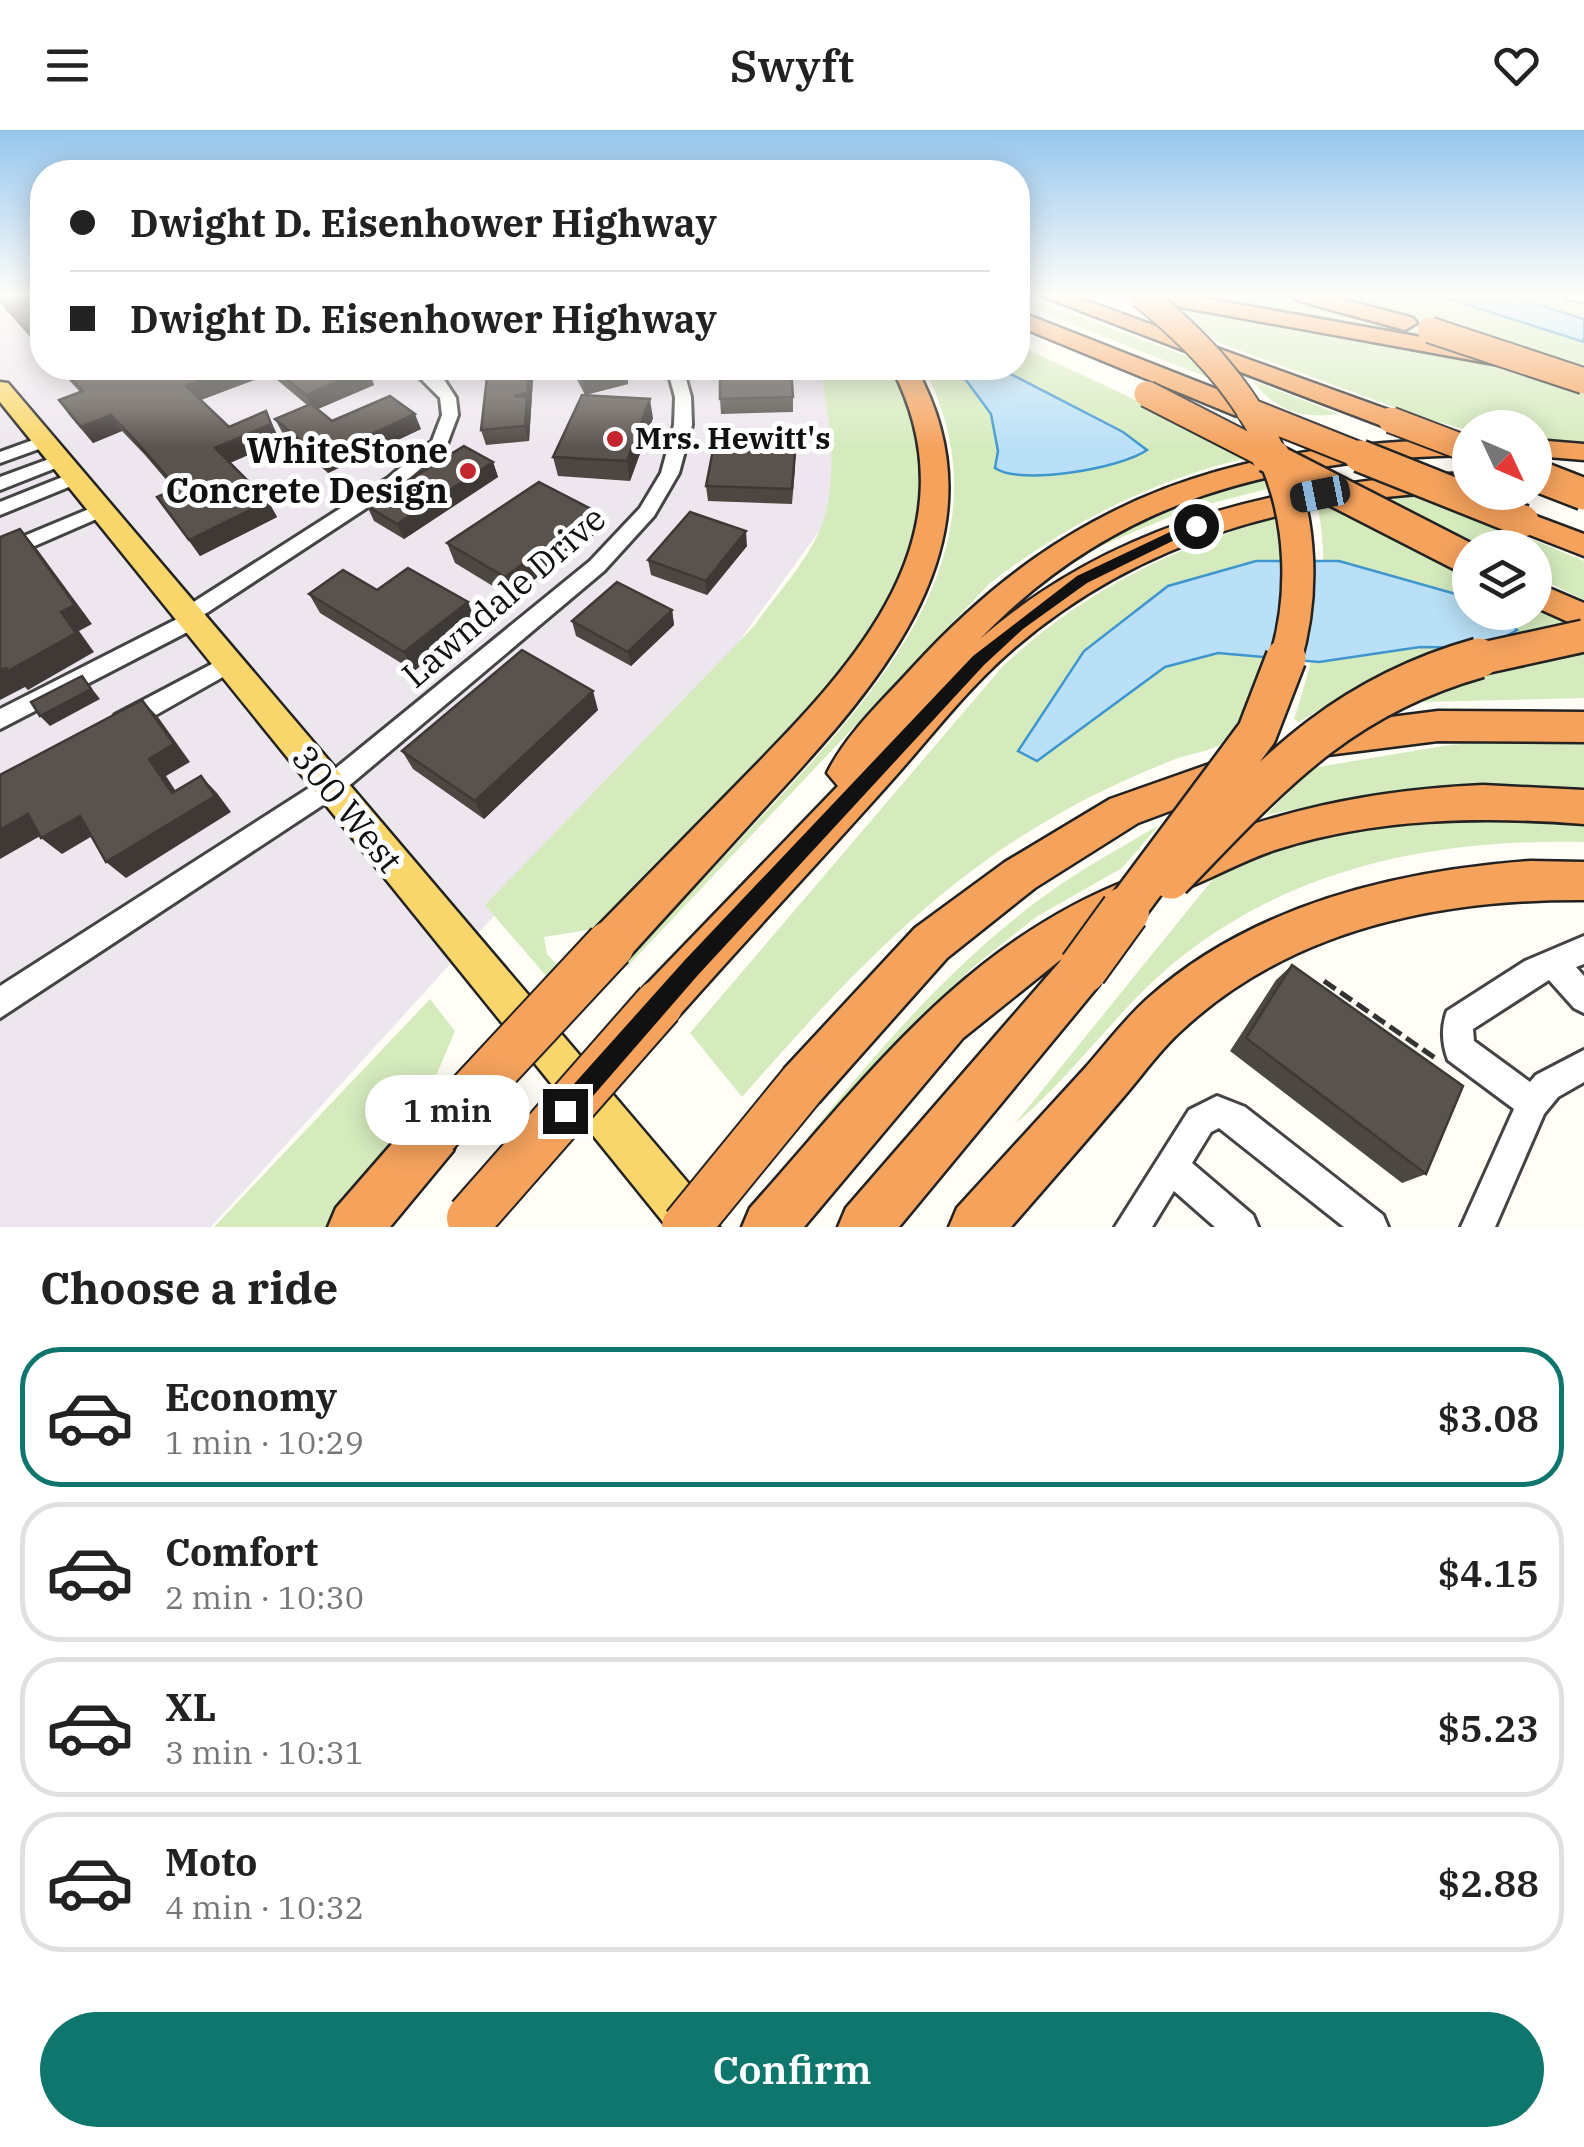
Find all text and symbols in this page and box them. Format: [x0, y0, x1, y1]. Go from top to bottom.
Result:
text: Swyft [730, 36, 854, 94]
icon: menu [40, 38, 95, 93]
icon: heart [1489, 38, 1544, 93]
text: Dwight D. Eisenhower Highway [130, 198, 717, 247]
text: Dwight D. Eisenhower Highway [130, 294, 717, 343]
north arrow [1452, 410, 1552, 510]
map controls [1452, 410, 1552, 630]
place label: Mrs. Hewitt's [635, 418, 830, 457]
place label: WhiteStone Concrete Design [166, 427, 448, 513]
marker: Mrs. Hewitt's [604, 428, 626, 450]
marker: WhiteStone Concrete Design [457, 460, 479, 482]
car [1288, 474, 1352, 514]
street label: Lawndale Drive [392, 495, 615, 697]
route start [1174, 504, 1219, 549]
button: layers [1452, 530, 1552, 630]
street label: 300 West [282, 735, 413, 882]
callout: 1 min [365, 1076, 530, 1146]
text: 1 min [403, 1089, 492, 1131]
route end [543, 1089, 588, 1134]
text: Choose a ride [40, 1258, 338, 1316]
icon: car [45, 1372, 135, 1462]
text: Economy [165, 1372, 337, 1421]
text: $3.08 [1437, 1393, 1539, 1442]
text: 1 min · 10:29 [165, 1421, 364, 1463]
icon: car [45, 1527, 135, 1617]
text: Comfort [165, 1527, 318, 1576]
text: $4.15 [1437, 1548, 1539, 1597]
text: 2 min · 10:30 [165, 1576, 364, 1618]
icon: car [45, 1682, 135, 1772]
text: XL [165, 1682, 216, 1731]
text: $5.23 [1437, 1703, 1539, 1752]
text: 3 min · 10:31 [165, 1731, 364, 1773]
icon: car [45, 1837, 135, 1927]
text: Moto [165, 1837, 257, 1886]
text: $2.88 [1437, 1858, 1539, 1907]
text: 4 min · 10:32 [165, 1886, 364, 1928]
button: Confirm [40, 2012, 1544, 2127]

